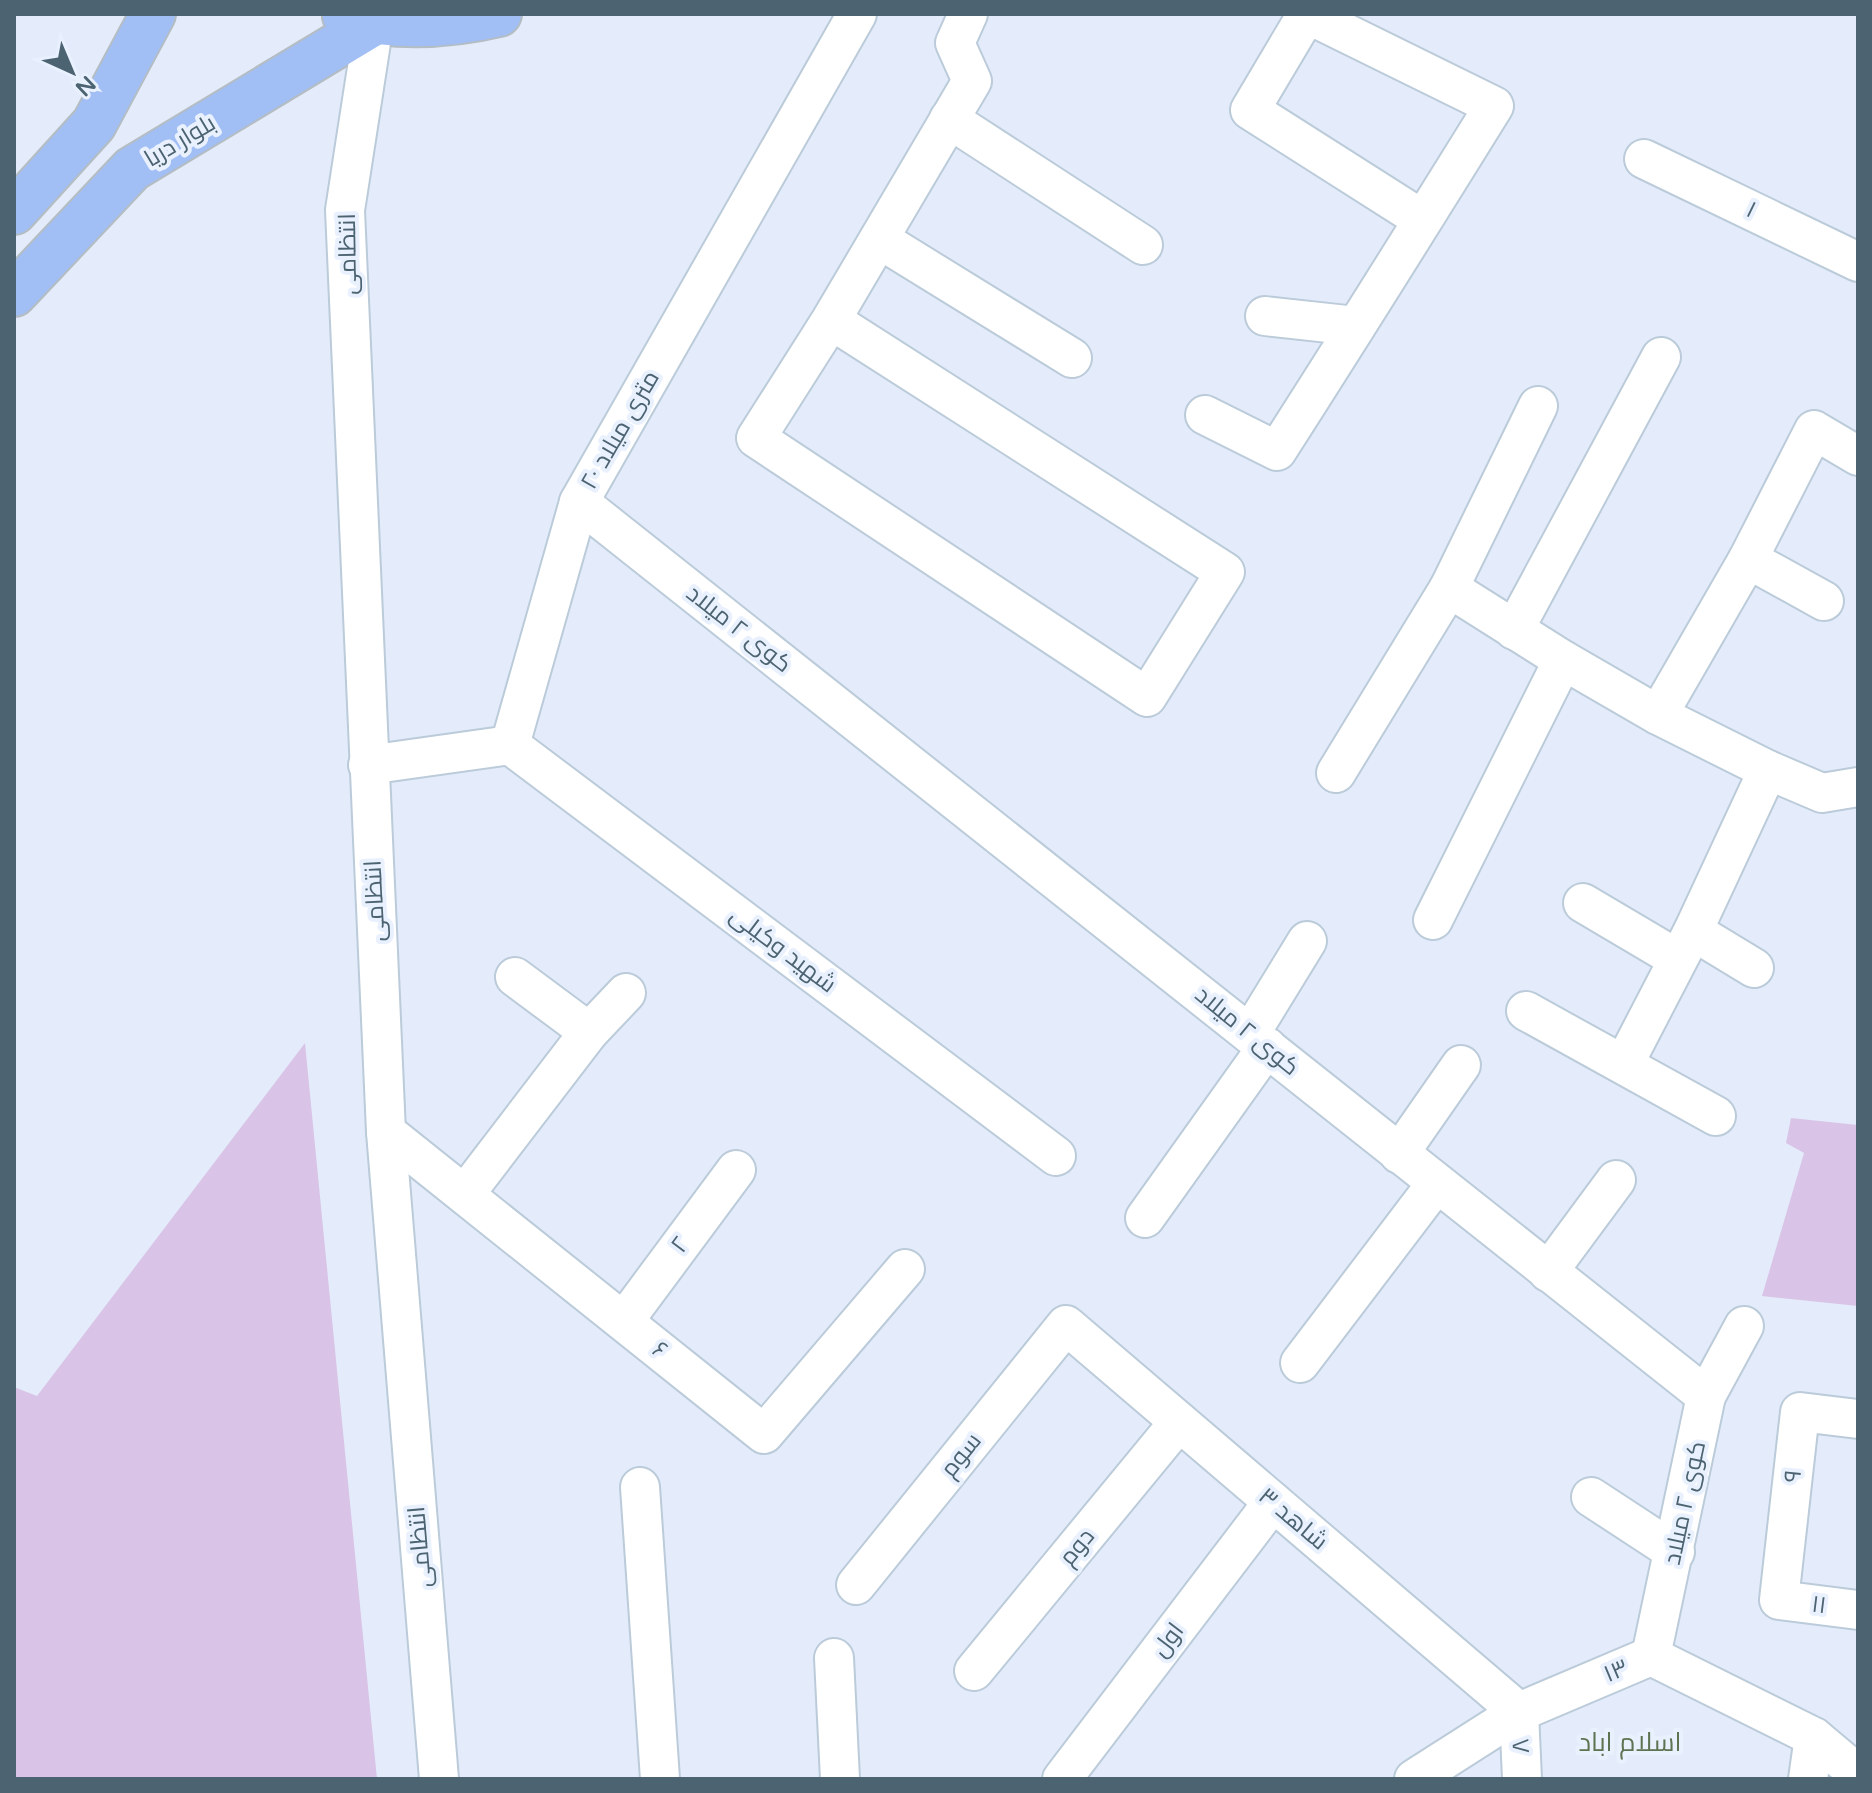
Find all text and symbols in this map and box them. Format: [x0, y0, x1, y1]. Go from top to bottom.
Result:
north arrow [32, 32, 112, 112]
text: N [70, 70, 101, 101]
street label: بلوار دریا [139, 108, 221, 174]
street label: ۱ [1741, 195, 1761, 225]
street label: انتظامی [333, 213, 363, 295]
street label: ۲۰ متری میلاد [574, 365, 666, 495]
street label: کوی ۲ میلاد [681, 579, 797, 679]
street label: انتظامی [358, 859, 392, 943]
street label: شهید وکیلی [724, 901, 842, 999]
street label: کوی ۲ میلاد [1189, 980, 1305, 1082]
street label: ۲ [665, 1231, 695, 1259]
street label: ۶ [646, 1335, 674, 1365]
street label: سوم [934, 1427, 988, 1484]
street label: کوی ۲ میلاد [1658, 1439, 1712, 1567]
street label: ۹ [1778, 1468, 1808, 1484]
street label: شاهد ۳ [1253, 1482, 1333, 1556]
street label: انتظامی [402, 1505, 438, 1589]
street label: دوم [1053, 1522, 1102, 1572]
street label: ۱۱ [1810, 1590, 1828, 1620]
street label: اول [1146, 1617, 1190, 1663]
street label: ۱۳ [1599, 1653, 1633, 1689]
district label: اسلام اباد [1578, 1727, 1682, 1760]
street label: ۸ [1506, 1738, 1536, 1754]

